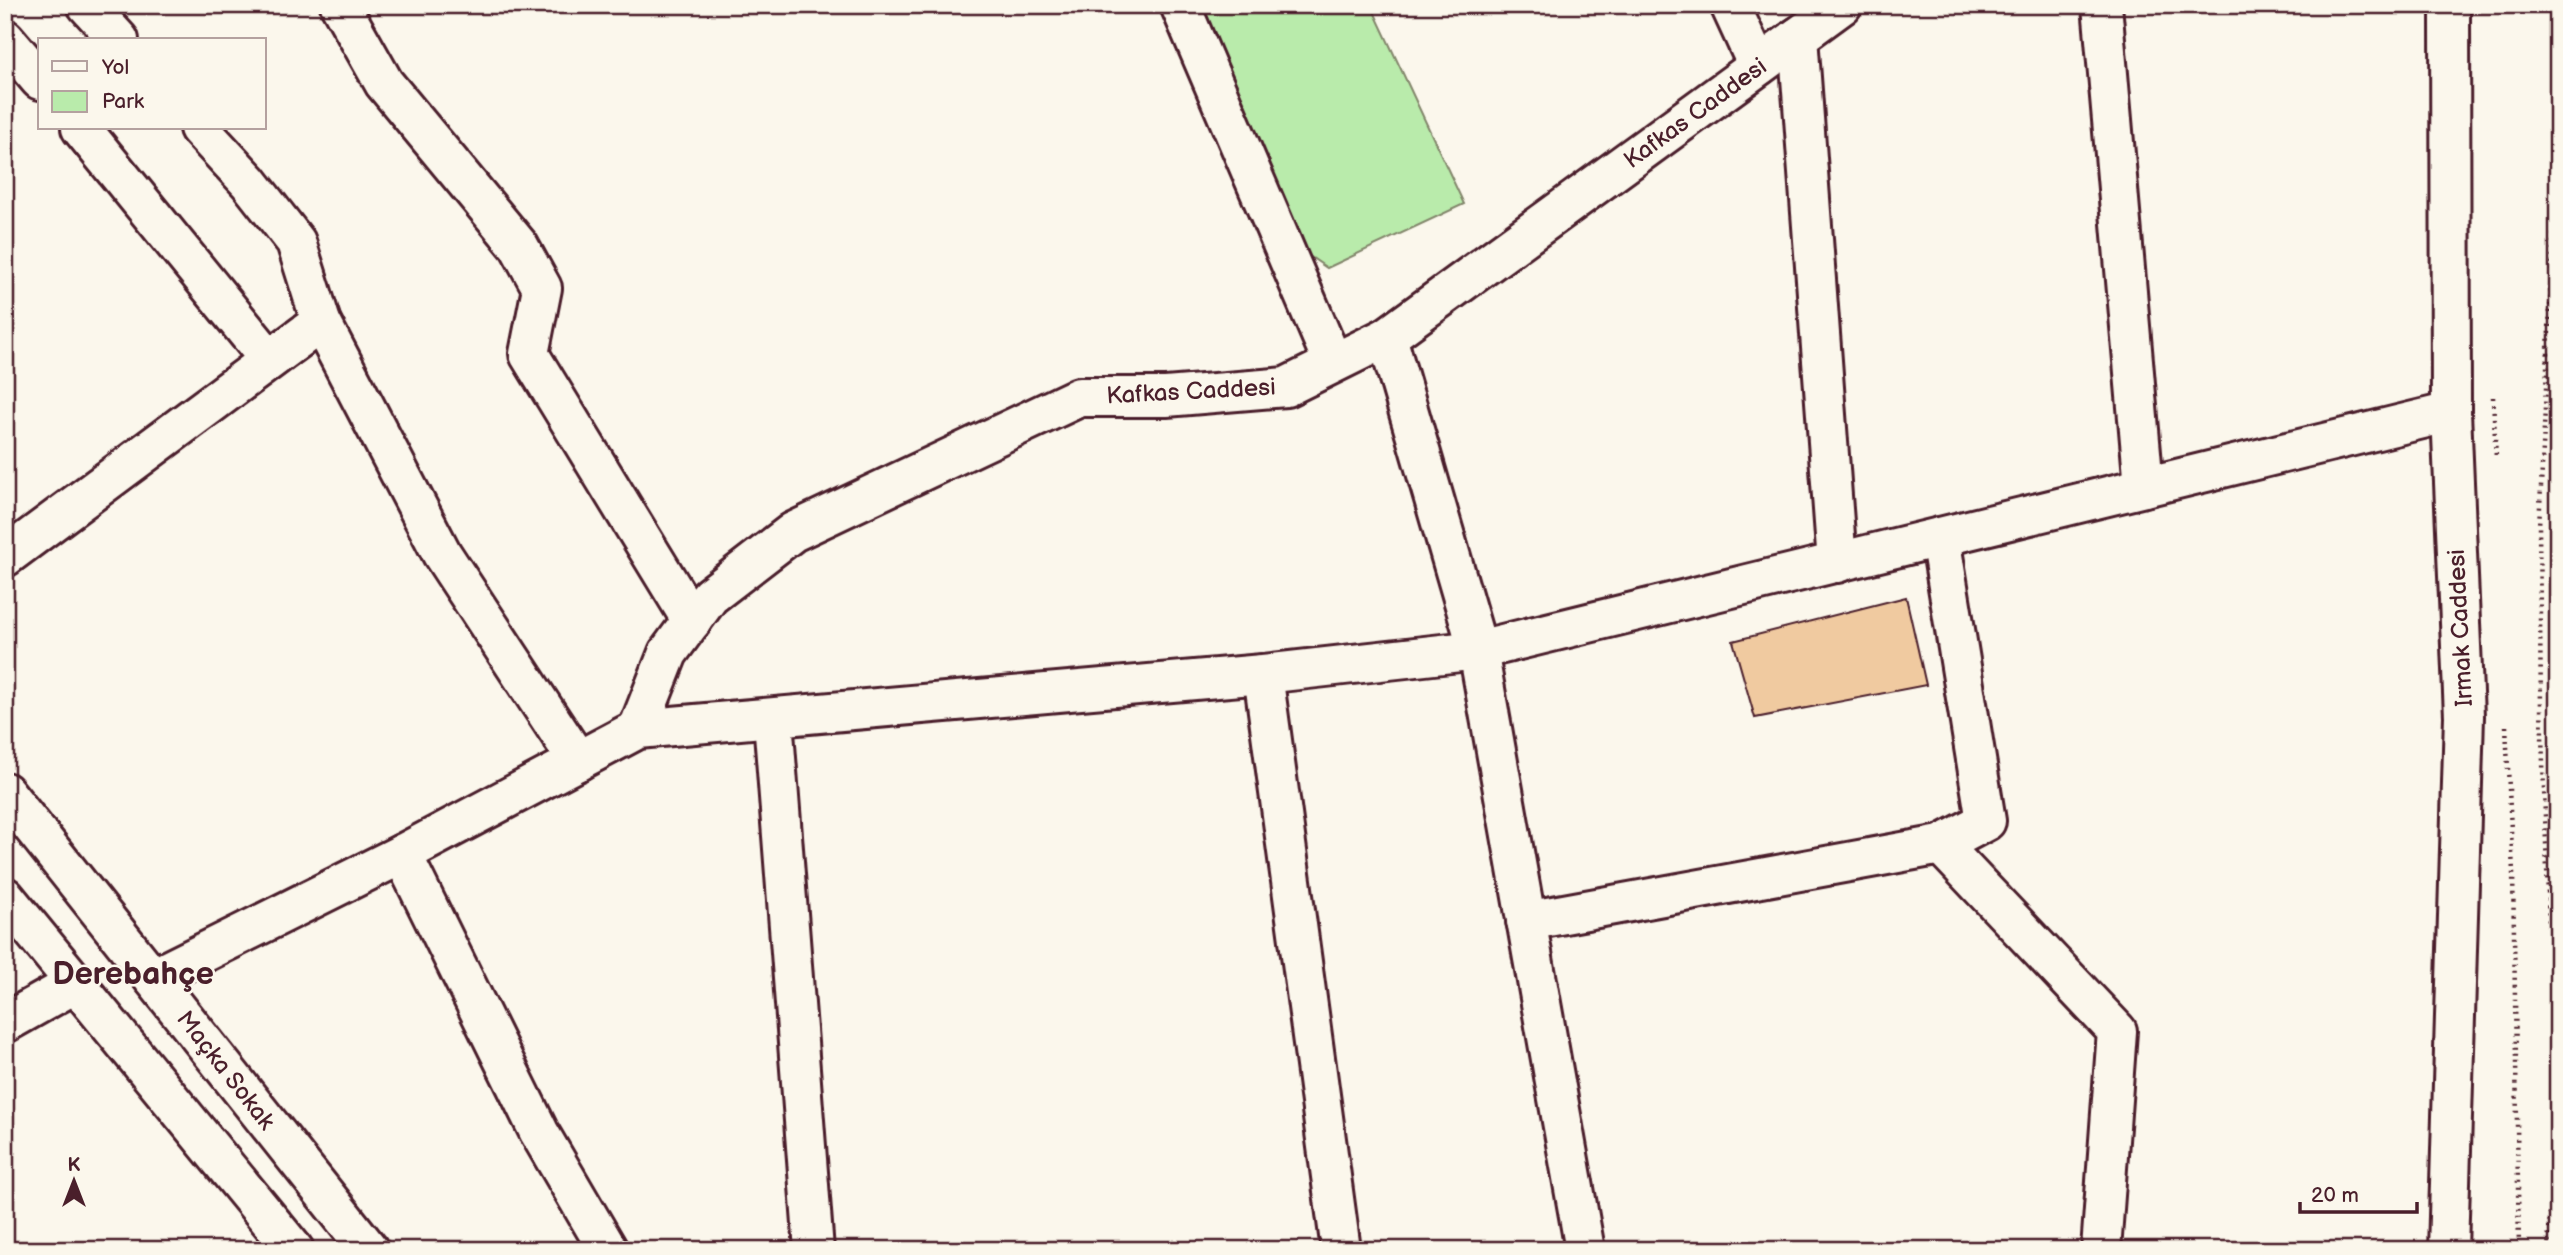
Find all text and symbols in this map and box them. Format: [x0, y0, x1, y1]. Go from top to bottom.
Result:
legend [38, 38, 266, 130]
street label: Kafkas Caddesi [1618, 52, 1772, 175]
text: Yol [101, 55, 129, 80]
text: Park [102, 89, 145, 114]
street label: Kafkas Caddesi [1106, 373, 1276, 410]
street label: Irmak Caddesi [2442, 548, 2479, 707]
district label: Derebahçe [52, 955, 214, 994]
street label: Maçka Sokak [170, 1005, 281, 1136]
north arrow [38, 1146, 108, 1216]
text: K [68, 1154, 81, 1177]
scale bar [2300, 1171, 2418, 1215]
text: 20 m [2311, 1183, 2359, 1208]

